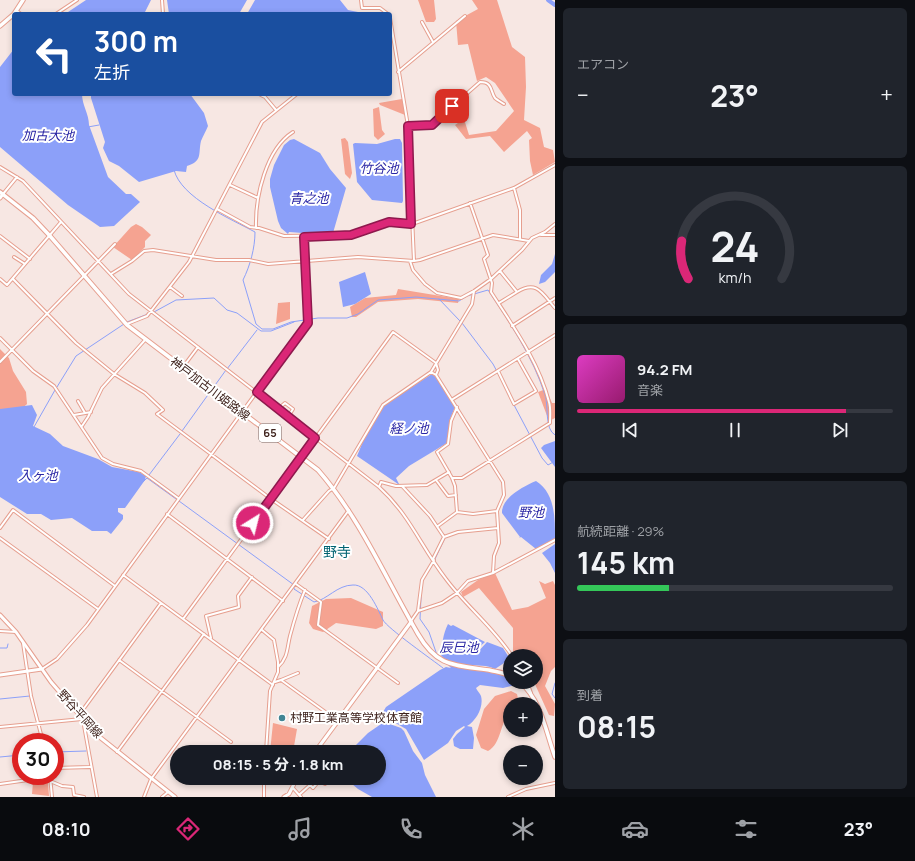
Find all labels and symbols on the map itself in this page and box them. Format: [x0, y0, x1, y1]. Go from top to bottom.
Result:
pin [435, 89, 469, 123]
water label: 加古大池 [22, 126, 76, 144]
water label: 竹谷池 [359, 159, 400, 177]
water label: 青之池 [289, 189, 330, 207]
street label: 神戸加古川姫路線 [167, 353, 254, 424]
water label: 経ノ池 [389, 419, 430, 437]
road number: 65 [259, 424, 281, 442]
water label: 入ヶ池 [18, 466, 59, 484]
position arrow [232, 502, 274, 544]
water label: 野池 [518, 503, 546, 521]
district label: 野寺 [323, 542, 351, 561]
water label: 辰巳池 [439, 638, 480, 656]
street label: 野谷平岡線 [54, 686, 107, 742]
place label: 村野工業高等学校体育館 [290, 709, 422, 726]
marker: 村野工業高等学校体育館 [277, 713, 287, 723]
speed limit sign: 30 [12, 733, 64, 785]

